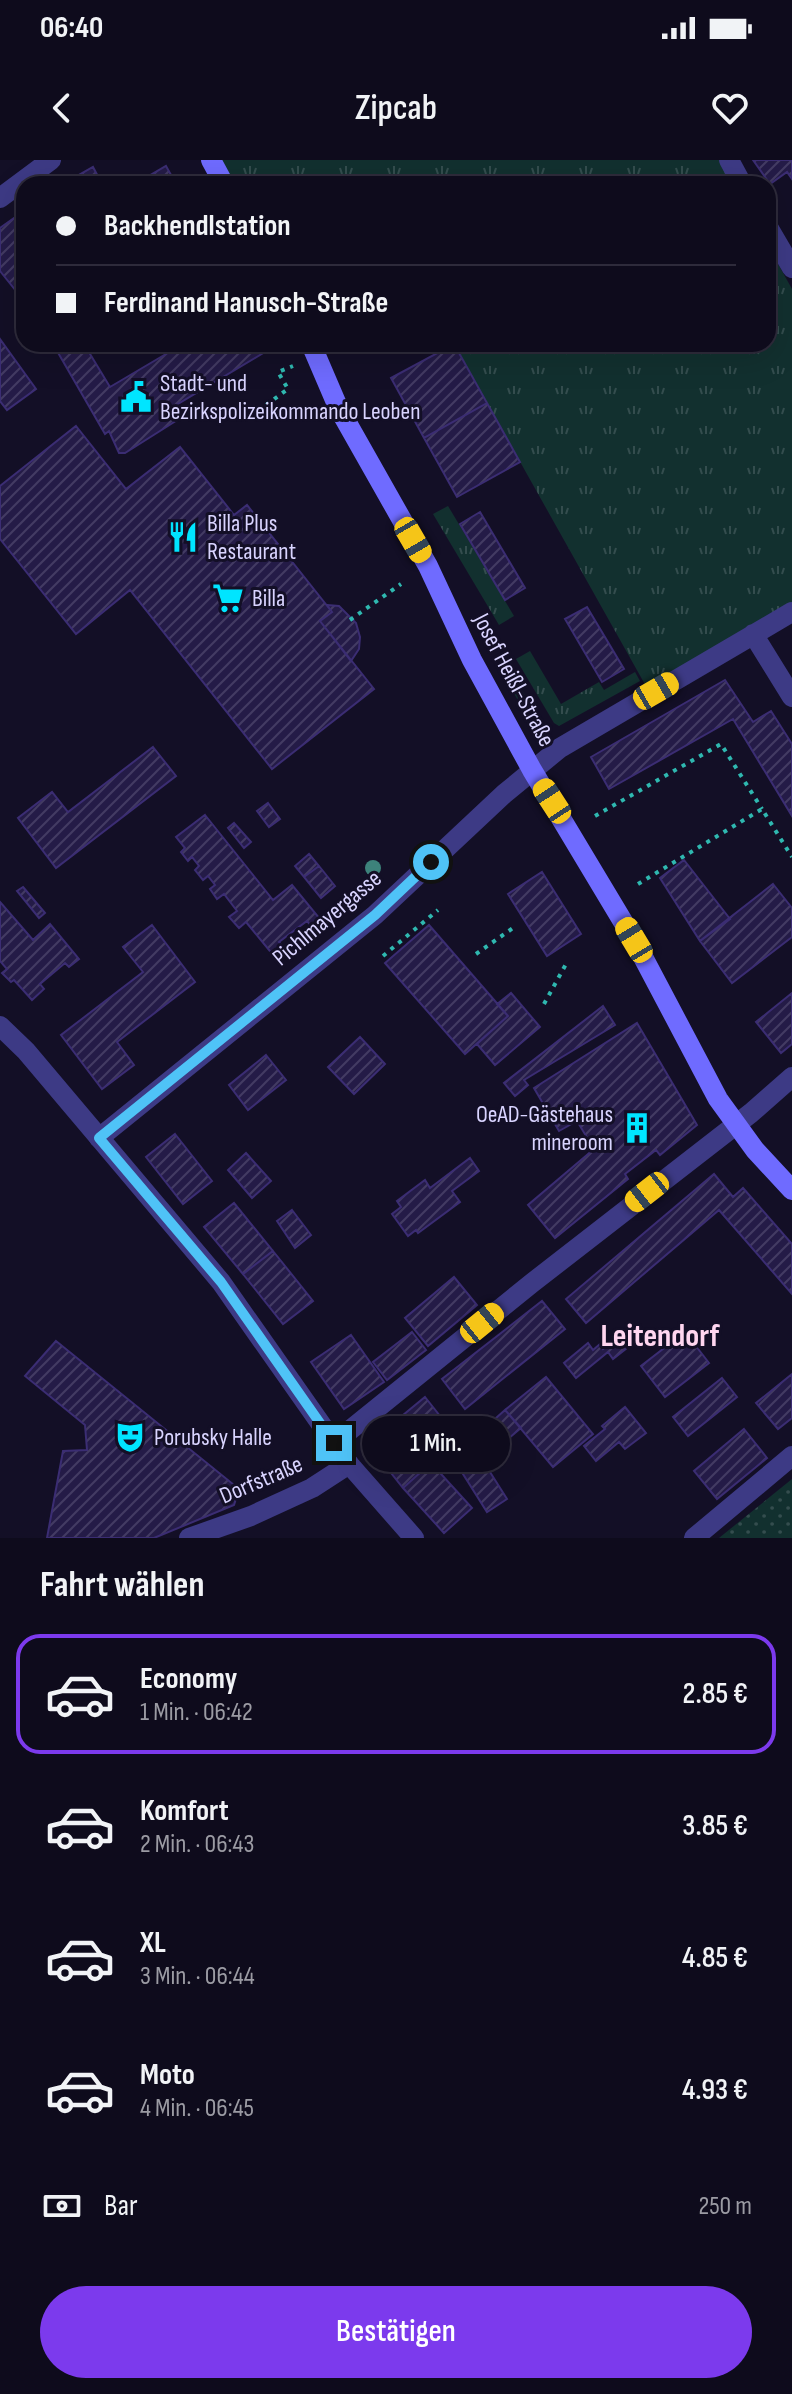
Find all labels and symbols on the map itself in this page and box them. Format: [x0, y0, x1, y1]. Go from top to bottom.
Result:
place label: Stadt- und Bezirkspolizeikommando Leoben [160, 369, 420, 426]
public building icon: Stadt- und Bezirkspolizeikommando Leoben [119, 380, 153, 414]
place label: Billa Plus Restaurant [207, 509, 296, 566]
car [391, 513, 435, 567]
restaurant icon: Billa Plus Restaurant [166, 520, 200, 554]
supermarket icon: Billa [211, 581, 245, 615]
place label: Billa [252, 584, 285, 613]
street label: Josef Heißl-Straße [466, 608, 561, 751]
car [629, 669, 683, 713]
car [529, 774, 575, 828]
route start [413, 844, 449, 880]
street label: Pichlmayergasse [267, 864, 387, 972]
car [611, 913, 657, 967]
place label: OeAD-Gästehaus mineroom [476, 1100, 613, 1157]
building icon: OeAD-Gästehaus mineroom [620, 1111, 654, 1145]
car [621, 1168, 673, 1216]
car [456, 1299, 508, 1347]
district label: Leitendorf [600, 1317, 721, 1356]
callout: 1 Min. [362, 1415, 510, 1471]
theatre icon: Porubsky Halle [113, 1420, 147, 1454]
place label: Porubsky Halle [154, 1423, 272, 1452]
route end [316, 1425, 352, 1461]
street label: Dorfstraße [215, 1450, 307, 1510]

